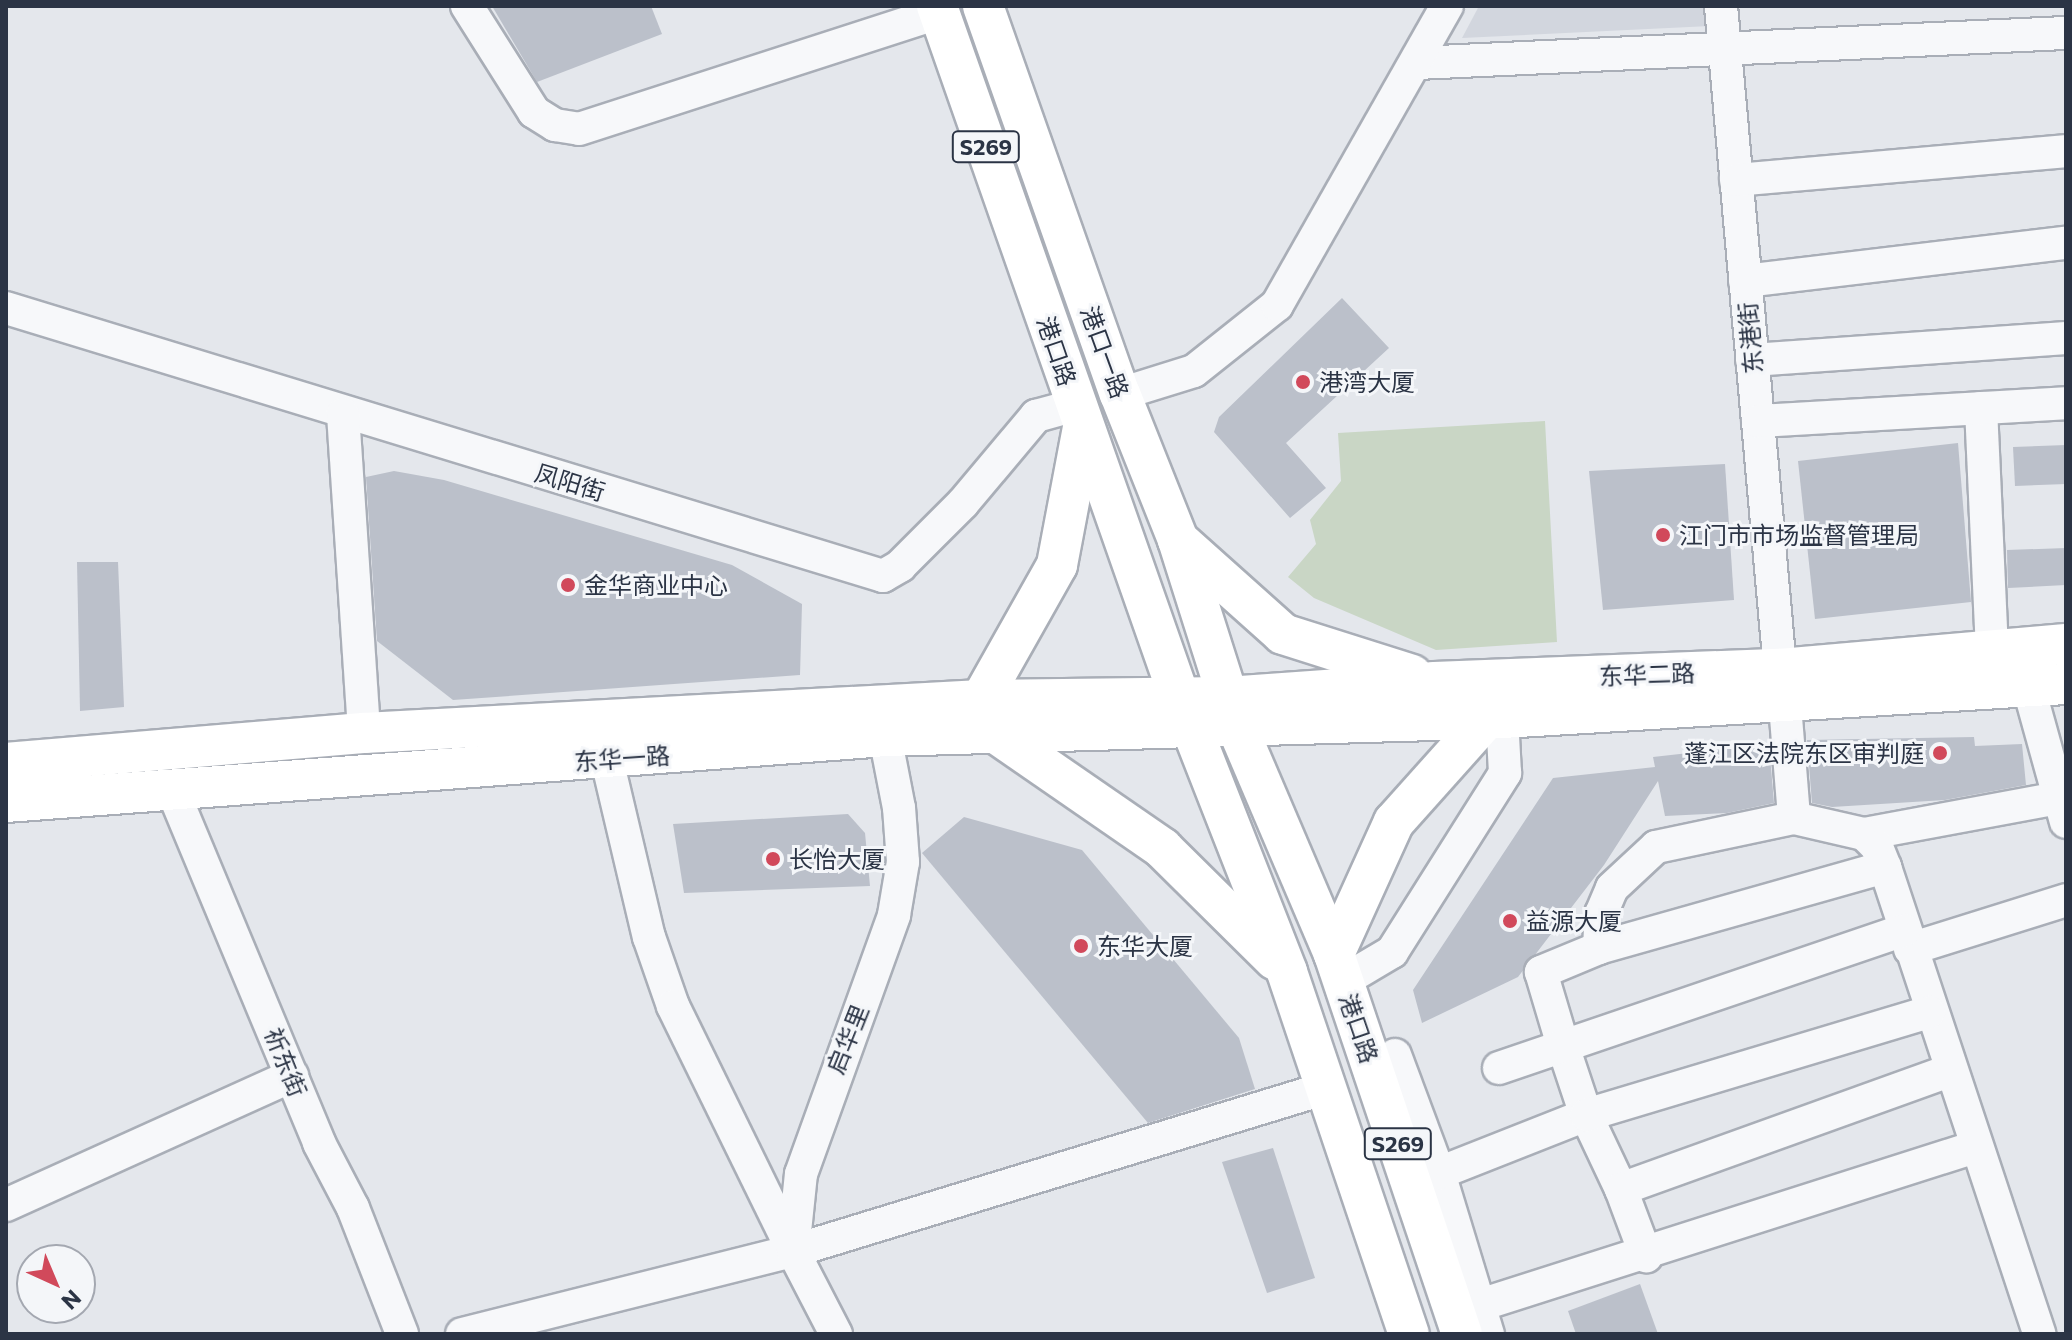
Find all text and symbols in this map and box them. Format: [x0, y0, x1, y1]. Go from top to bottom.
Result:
road number: S269 [950, 129, 1022, 165]
street label: 东港街 [1733, 301, 1767, 375]
street label: 港口一路 [1075, 302, 1135, 402]
street label: 港口路 [1032, 312, 1082, 390]
place label: 港湾大厦 [1319, 368, 1415, 396]
marker: 港湾大厦 [1294, 373, 1312, 391]
street label: 凤阳街 [531, 458, 609, 506]
place label: 江门市市场监督管理局 [1679, 521, 1919, 549]
marker: 江门市市场监督管理局 [1654, 526, 1672, 544]
place label: 金华商业中心 [584, 571, 728, 599]
marker: 金华商业中心 [559, 576, 577, 594]
street label: 东华二路 [1599, 658, 1695, 690]
place label: 蓬江区法院东区审判庭 [1684, 739, 1924, 767]
street label: 东华一路 [573, 740, 671, 776]
marker: 蓬江区法院东区审判庭 [1931, 744, 1949, 762]
place label: 长怡大厦 [789, 845, 885, 873]
marker: 长怡大厦 [764, 850, 782, 868]
place label: 益源大厦 [1526, 907, 1622, 935]
marker: 益源大厦 [1501, 912, 1519, 930]
place label: 东华大厦 [1097, 932, 1193, 960]
marker: 东华大厦 [1072, 937, 1090, 955]
street label: 港口路 [1334, 989, 1384, 1067]
street label: 启华里 [820, 1000, 874, 1078]
street label: 祈东街 [259, 1023, 313, 1101]
road number: S269 [1362, 1126, 1434, 1162]
north arrow [16, 1244, 96, 1324]
text: N [56, 1285, 87, 1316]

